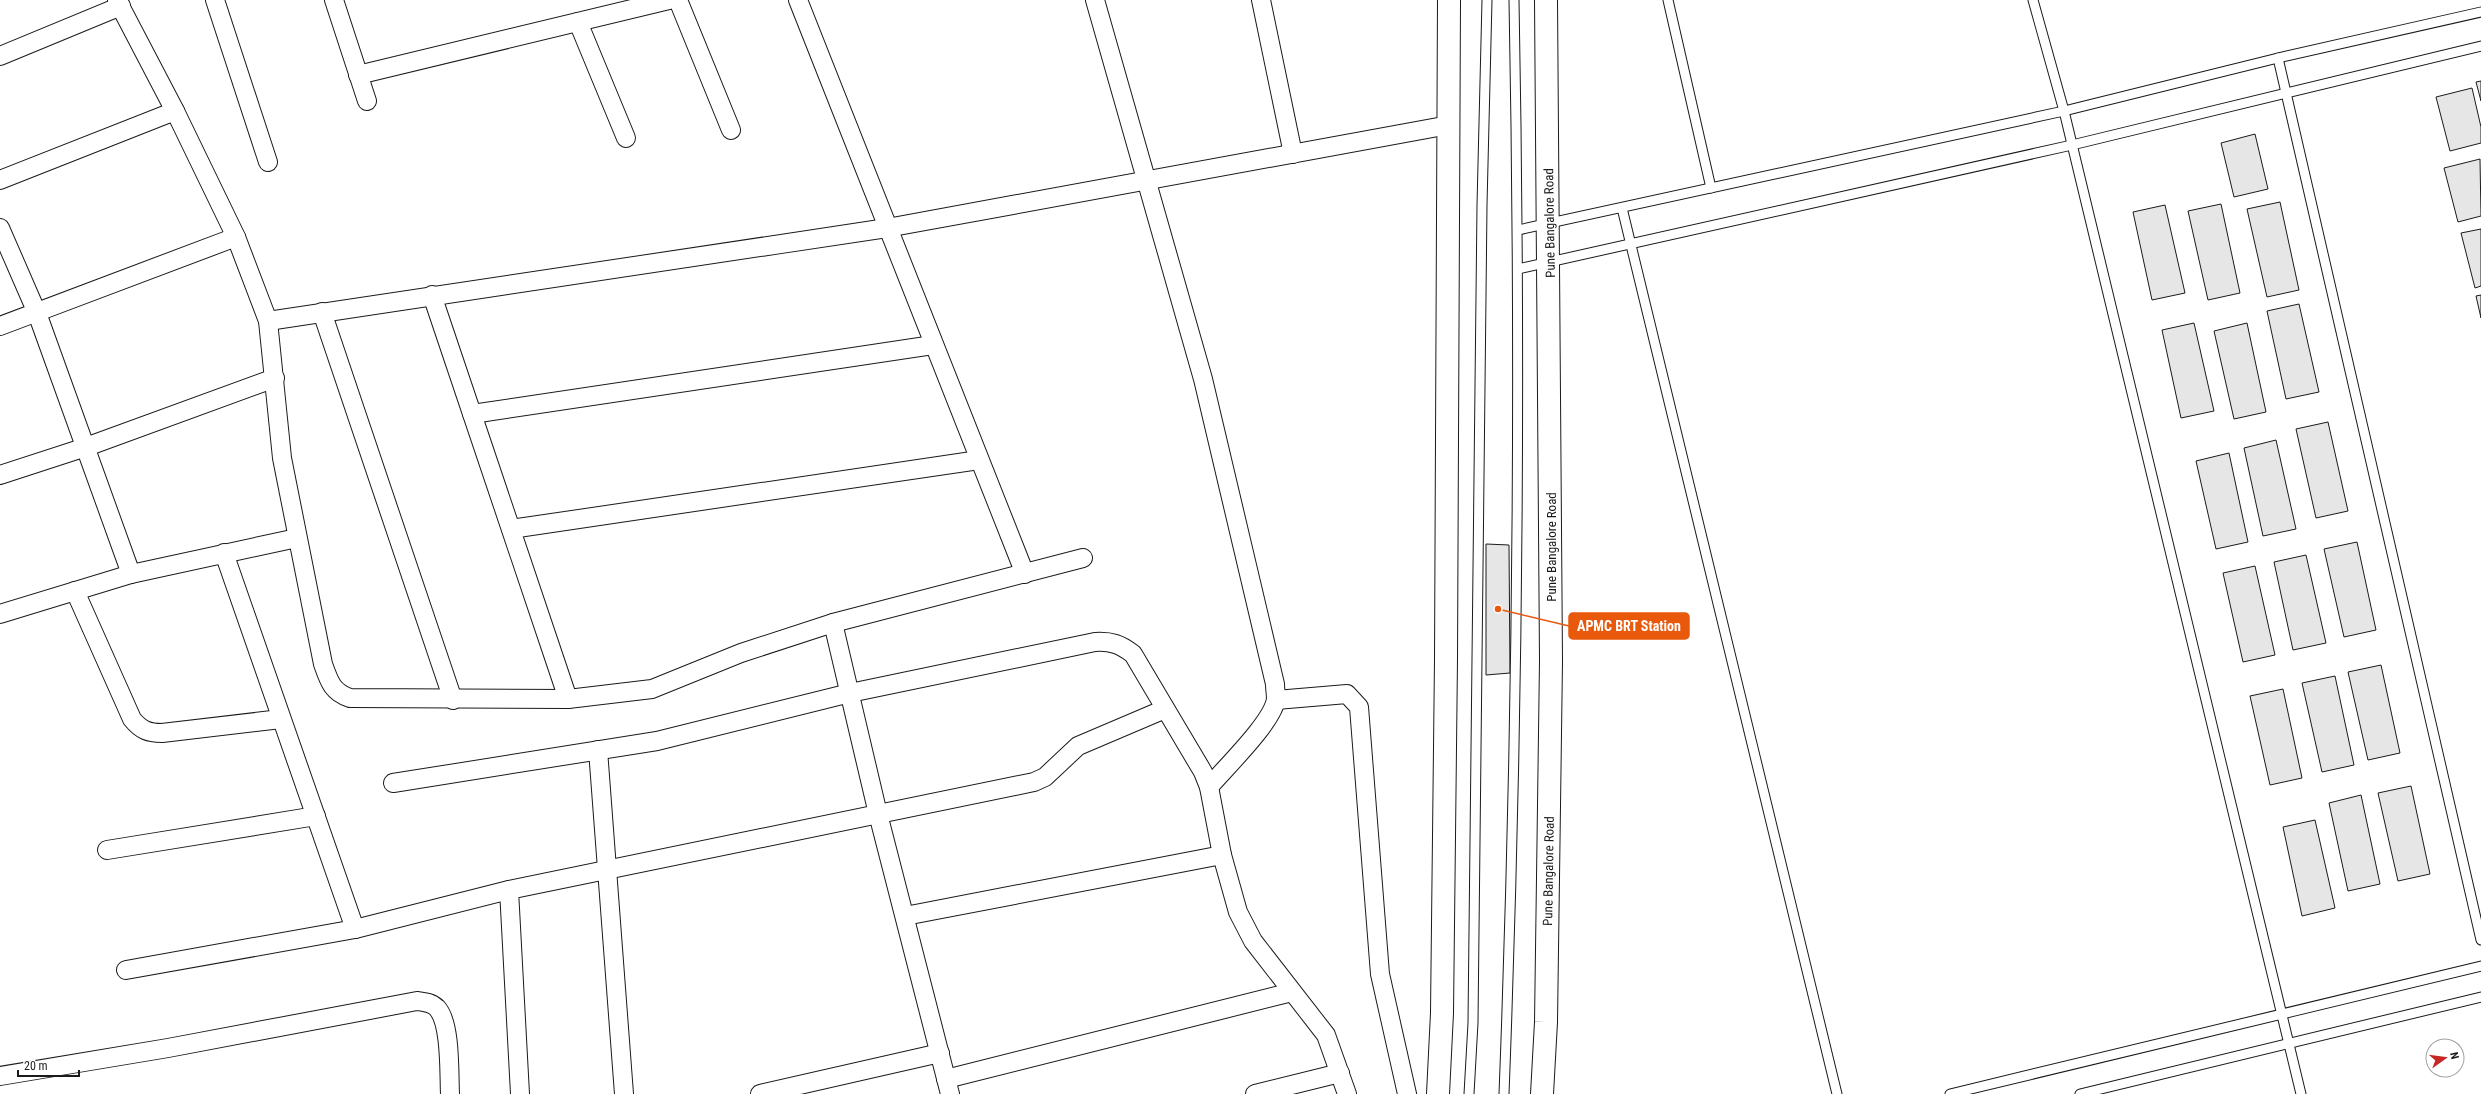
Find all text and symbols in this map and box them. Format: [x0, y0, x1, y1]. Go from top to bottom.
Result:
street label: Pune Bangalore Road [1541, 168, 1558, 278]
street label: Pune Bangalore Road [1544, 492, 1559, 602]
callout: APMC BRT Station [1569, 613, 1689, 639]
text: APMC BRT Station [1577, 618, 1681, 634]
street label: Pune Bangalore Road [1540, 816, 1557, 926]
north arrow [2425, 1038, 2465, 1078]
text: N [2447, 1051, 2461, 1061]
scale bar [18, 1052, 79, 1078]
text: 20 m [24, 1059, 48, 1073]

